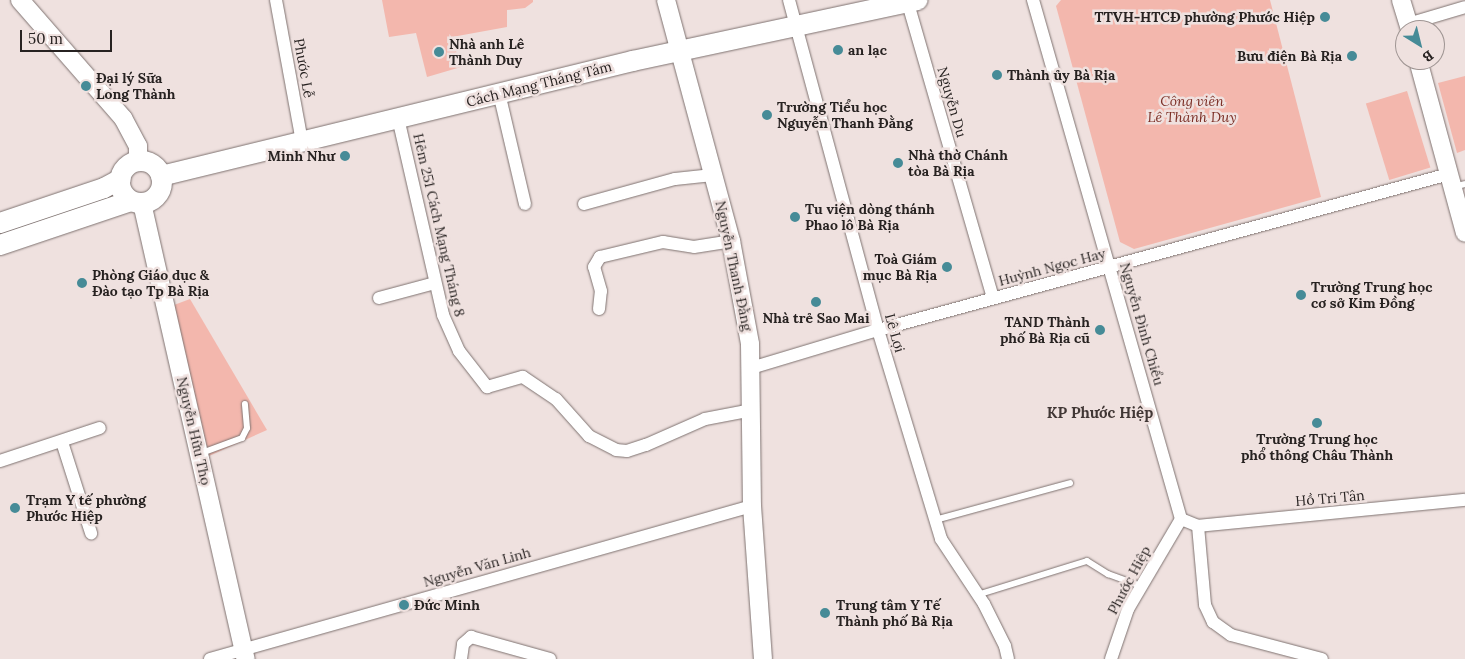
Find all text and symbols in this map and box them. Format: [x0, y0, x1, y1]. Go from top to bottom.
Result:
place label: TTVH-HTCĐ phường Phước Hiệp [1095, 9, 1315, 25]
marker: TTVH-HTCĐ phường Phước Hiệp [1319, 11, 1331, 23]
scale bar [22, 20, 115, 52]
north arrow [1395, 20, 1445, 70]
text: 50 m [28, 29, 63, 48]
place label: Nhà anh Lê Thành Duy [449, 36, 524, 68]
street label: Phước Lễ [291, 37, 317, 99]
place label: an lạc [848, 42, 887, 58]
marker: an lạc [832, 44, 844, 56]
marker: Nhà anh Lê Thành Duy [433, 46, 445, 58]
text: B [1419, 46, 1437, 66]
place label: Bưu điện Bà Rịa [1237, 48, 1342, 64]
marker: Bưu điện Bà Rịa [1346, 50, 1358, 62]
street label: Cách Mạng Tháng Tám [464, 58, 614, 110]
street label: Nguyễn Du [934, 65, 970, 139]
place label: Thành ủy Bà Rịa [1007, 67, 1115, 83]
marker: Thành ủy Bà Rịa [991, 69, 1003, 81]
place label: Đại lý Sữa Long Thành [96, 70, 176, 102]
marker: Đại lý Sữa Long Thành [80, 80, 92, 92]
park label: Công viên Lê Thành Duy [1147, 93, 1237, 125]
place label: Trường Tiểu học Nguyễn Thanh Đằng [777, 99, 913, 132]
marker: Trường Tiểu học Nguyễn Thanh Đằng [761, 109, 773, 121]
street label: Hẻm 251 Cách Mạng Tháng 8 [410, 132, 468, 318]
place label: Nhà thờ Chánh tòa Bà Rịa [908, 147, 1008, 180]
place label: Minh Như [267, 148, 335, 164]
marker: Minh Như [339, 150, 351, 162]
marker: Nhà thờ Chánh tòa Bà Rịa [892, 157, 904, 169]
street label: Nguyễn Thanh Đằng [712, 199, 756, 333]
place label: Tu viện dòng thánh Phao lô Bà Rịa [805, 201, 935, 233]
marker: Tu viện dòng thánh Phao lô Bà Rịa [789, 211, 801, 223]
street label: Huỳnh Ngọc Hay [997, 245, 1107, 289]
place label: Toà Giám mục Bà Rịa [863, 251, 937, 284]
marker: Toà Giám mục Bà Rịa [941, 261, 953, 273]
street label: Nguyễn Đình Chiểu [1116, 261, 1168, 387]
place label: Phòng Giáo dục & Đào tạo Tp Bà Rịa [92, 267, 209, 300]
marker: Phòng Giáo dục & Đào tạo Tp Bà Rịa [76, 277, 88, 289]
place label: Trường Trung học cơ sở Kim Đồng [1311, 279, 1432, 312]
marker: Trường Trung học cơ sở Kim Đồng [1295, 289, 1307, 301]
marker: Nhà trẻ Sao Mai [810, 296, 822, 308]
place label: Nhà trẻ Sao Mai [763, 310, 869, 326]
street label: Lê Lợi [881, 312, 909, 354]
place label: TAND Thành phố Bà Rịa cũ [1000, 314, 1090, 347]
marker: TAND Thành phố Bà Rịa cũ [1094, 324, 1106, 336]
street label: Nguyễn Hữu Thọ [173, 375, 215, 487]
district label: KP Phước Hiệp [1047, 404, 1153, 422]
marker: Trường Trung học phổ thông Châu Thành [1311, 417, 1323, 429]
place label: Trường Trung học phổ thông Châu Thành [1241, 431, 1393, 464]
street label: Hồ Tri Tân [1295, 487, 1365, 509]
place label: Trạm Y tế phường Phước Hiệp [26, 492, 146, 524]
marker: Trạm Y tế phường Phước Hiệp [8, 501, 22, 515]
street label: Phước Hiệp [1104, 543, 1154, 617]
street label: Nguyễn Văn Linh [421, 544, 533, 590]
place label: Đức Minh [414, 597, 480, 613]
place label: Trung tâm Y Tế Thành phố Bà Rịa [836, 597, 953, 630]
marker: Đức Minh [398, 599, 410, 611]
marker: Trung tâm Y Tế Thành phố Bà Rịa [818, 606, 832, 620]

